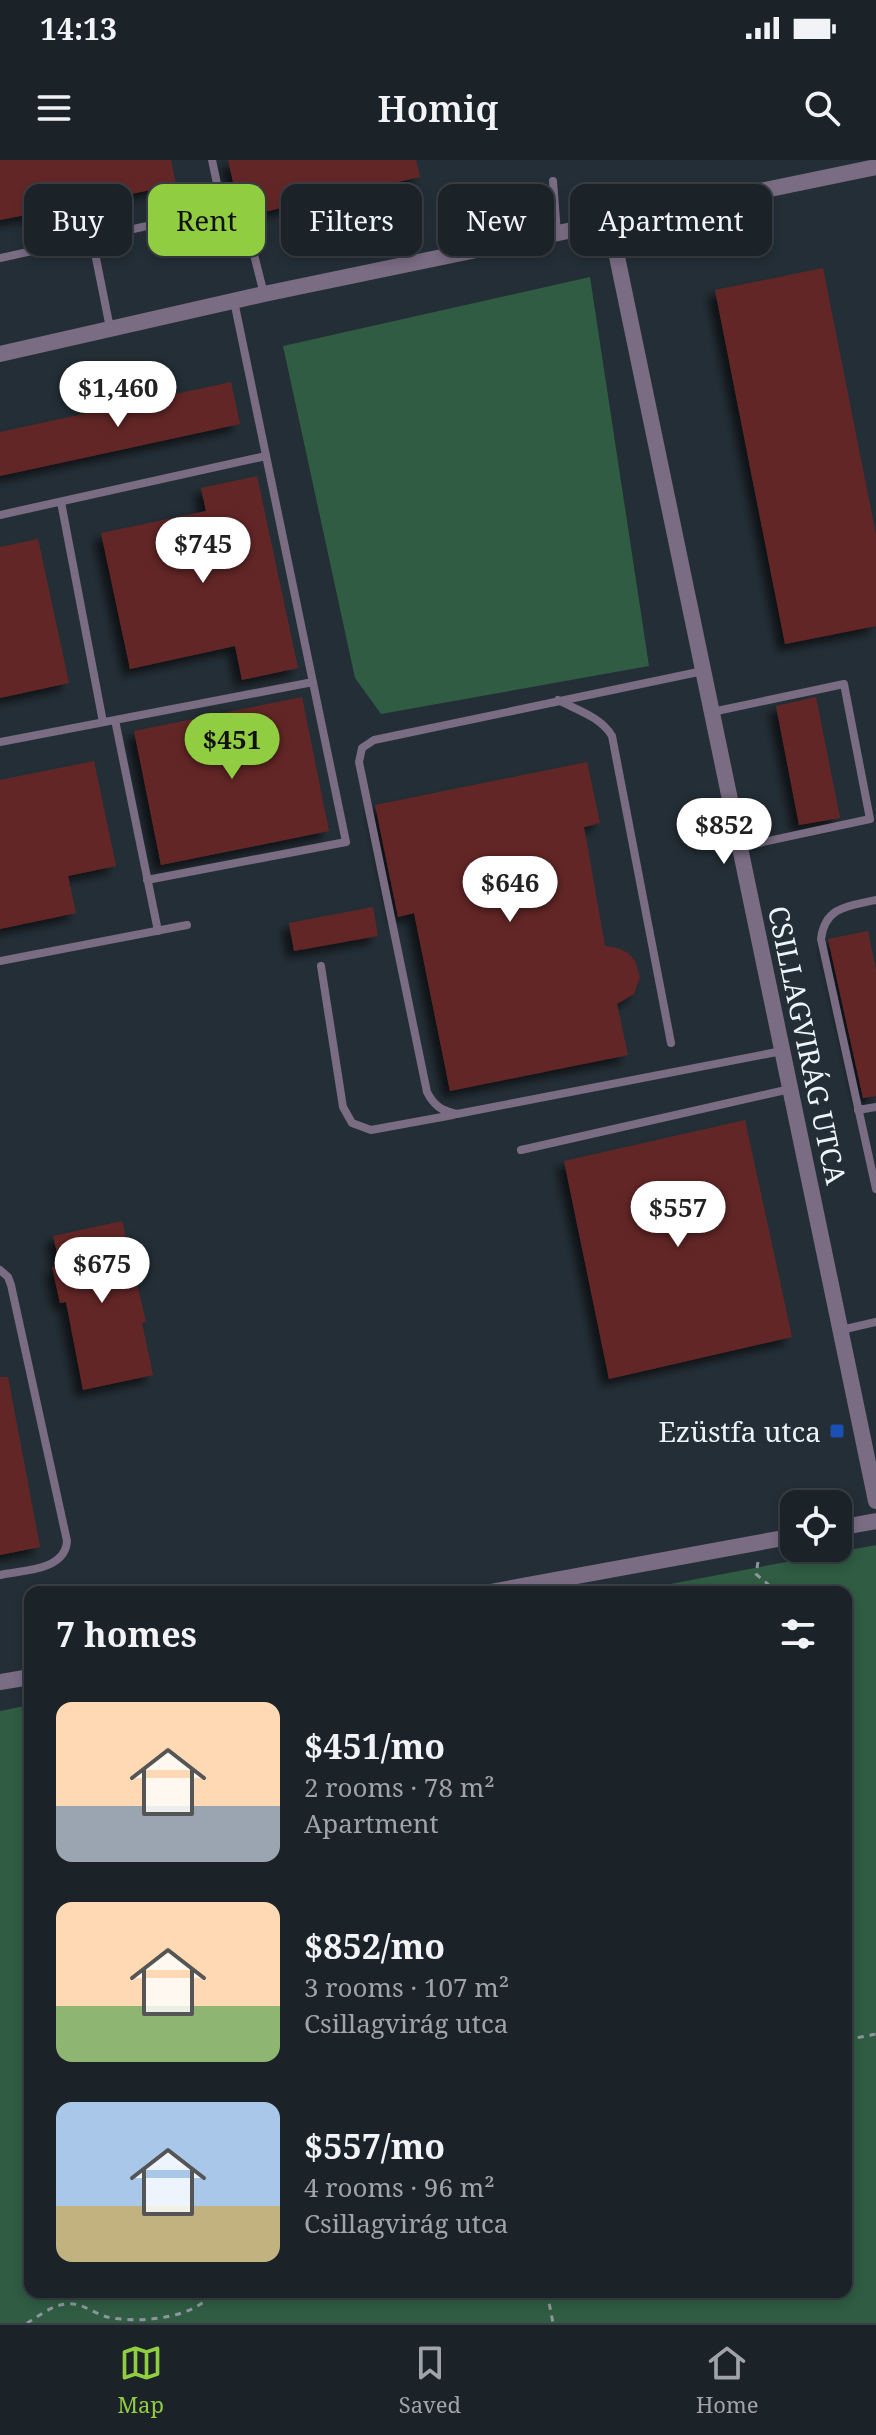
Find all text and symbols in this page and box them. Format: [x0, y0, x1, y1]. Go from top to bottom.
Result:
text: 14:13 [40, 8, 117, 49]
text: Homiq [378, 84, 498, 133]
icon: menu [32, 86, 76, 130]
icon: search [800, 86, 844, 130]
chip: Buy [24, 184, 132, 256]
chip: Rent [148, 184, 265, 256]
chip: Filters [281, 184, 422, 256]
chip: New [438, 184, 554, 256]
chip: Apartment [570, 184, 772, 256]
pin: $1,460 [53, 361, 183, 429]
text: $1,460 [77, 369, 159, 405]
pin: $745 [156, 517, 250, 585]
text: $745 [174, 525, 232, 561]
pin: $451 [185, 713, 279, 781]
text: $451 [203, 721, 261, 757]
pin: $852 [677, 798, 771, 866]
text: $852 [695, 806, 753, 842]
pin: $646 [463, 856, 557, 924]
text: $646 [481, 864, 539, 900]
street label: CSILLAGVIRÁG UTCA [760, 902, 856, 1188]
pin: $557 [631, 1181, 725, 1249]
text: $557 [649, 1189, 707, 1225]
pin: $675 [55, 1237, 149, 1305]
text: $675 [73, 1245, 131, 1281]
place label: Ezüstfa utca [658, 1412, 821, 1450]
marker: Ezüstfa utca [828, 1422, 846, 1440]
map controls [780, 1490, 852, 1562]
button: locate [780, 1490, 852, 1562]
text: 7 homes [56, 1611, 197, 1657]
icon: filters [776, 1612, 820, 1656]
text: $451/mo [304, 1723, 445, 1769]
icon: home [120, 1734, 216, 1830]
text: 2 rooms · 78 m² [304, 1769, 495, 1805]
text: Apartment [304, 1805, 439, 1841]
text: $852/mo [304, 1923, 445, 1969]
icon: home [120, 1934, 216, 2030]
text: 3 rooms · 107 m² [304, 1969, 509, 2005]
text: Csillagvirág utca [304, 2005, 508, 2041]
text: $557/mo [304, 2123, 445, 2169]
icon: home [120, 2134, 216, 2230]
text: 4 rooms · 96 m² [304, 2169, 495, 2205]
text: Csillagvirág utca [304, 2205, 508, 2241]
tab: Map [117, 2341, 164, 2419]
tab: Saved [399, 2341, 461, 2419]
tab: Home [696, 2341, 759, 2419]

